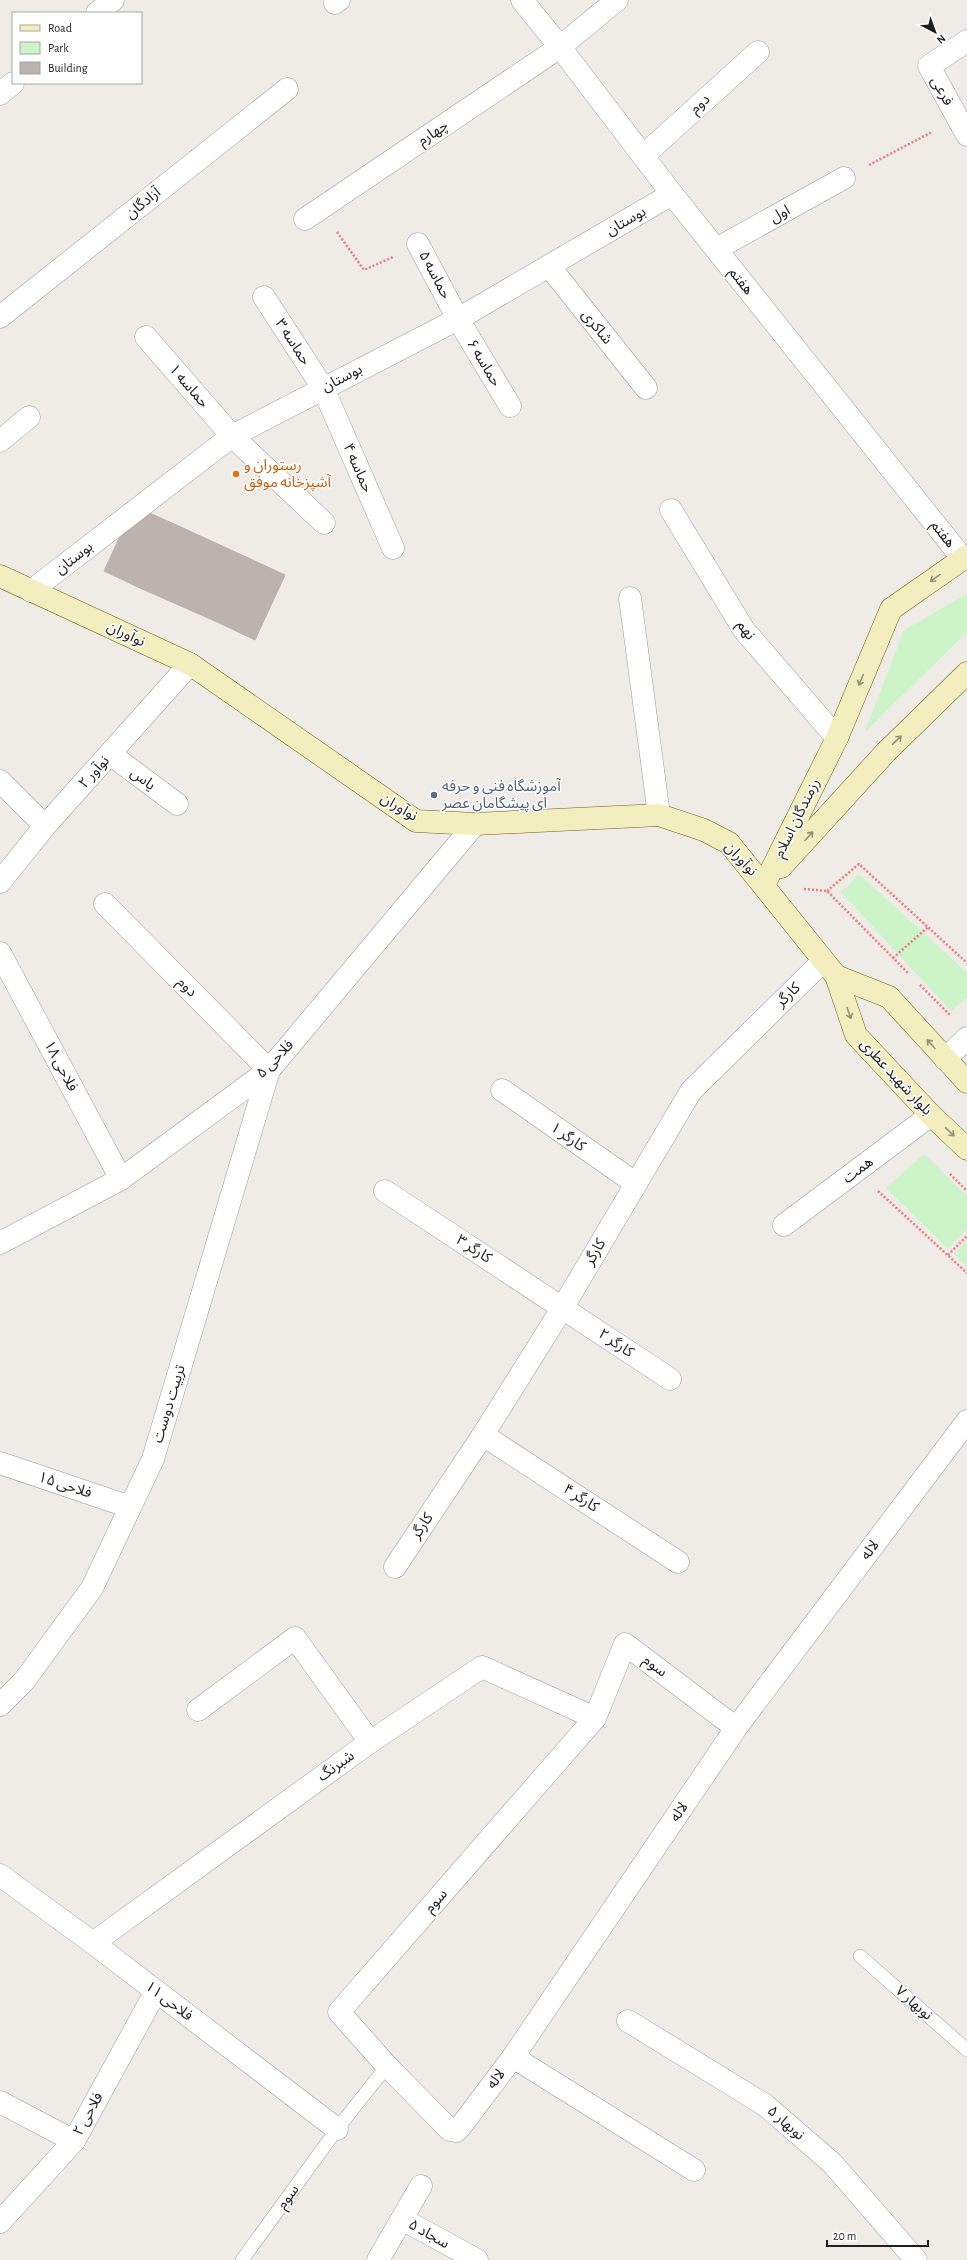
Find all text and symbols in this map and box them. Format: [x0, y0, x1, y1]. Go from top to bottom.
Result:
legend [12, 12, 142, 84]
north arrow [915, 12, 955, 52]
text: Road [48, 22, 72, 34]
text: N [935, 33, 948, 46]
text: Park [48, 42, 69, 54]
text: Building [48, 62, 88, 74]
street label: فرعی [927, 74, 956, 109]
street label: دوم [687, 91, 715, 119]
street label: چهارم [415, 117, 453, 151]
street label: آزادگان [122, 183, 164, 222]
street label: اول [767, 202, 793, 226]
street label: بوستان [604, 204, 649, 239]
street label: حماسه ۵ [416, 249, 454, 302]
street label: هفتم [723, 265, 756, 299]
street label: شاکری [578, 307, 615, 348]
street label: حماسه ۳ [273, 316, 314, 368]
street label: حماسه ۶ [464, 337, 504, 389]
street label: حماسه ۱ [166, 361, 212, 411]
street label: بوستان [319, 362, 365, 395]
street label: حماسه ۴ [341, 441, 375, 495]
place label: رستوران و آشپزخانه موفق [244, 458, 332, 492]
marker: رستوران و آشپزخانه موفق [231, 469, 241, 479]
street label: هفتم [925, 518, 958, 552]
street label: بوستان [52, 539, 96, 578]
one-way arrow [930, 574, 941, 582]
street label: نهم [732, 617, 758, 644]
street label: نوآوران [104, 618, 148, 650]
one-way arrow [857, 673, 865, 685]
one-way arrow [892, 736, 902, 745]
street label: نوآور ۲ [75, 752, 113, 792]
street label: یاس [127, 765, 158, 794]
street label: رزمندگان اسلام [770, 775, 825, 861]
place label: آموزشگاه فنی و حرفه ای پیشگامان عصر [441, 778, 561, 813]
street label: نوآوران [377, 789, 421, 825]
marker: آموزشگاه فنی و حرفه ای پیشگامان عصر [429, 790, 439, 800]
one-way arrow [804, 831, 814, 841]
street label: نوآوران [721, 839, 761, 880]
street label: دوم [172, 974, 200, 1002]
street label: کارگر [771, 979, 804, 1011]
one-way arrow [845, 1007, 853, 1019]
street label: بلوار شهید عطری [856, 1036, 935, 1119]
street label: فلاحی ۵ [253, 1037, 298, 1082]
street label: فلاحی ۱۸ [41, 1038, 81, 1095]
one-way arrow [926, 1038, 935, 1049]
street label: کارگر ۱ [547, 1119, 589, 1156]
one-way arrow [945, 1127, 955, 1137]
street label: همت [840, 1154, 876, 1186]
street label: کارگر ۳ [453, 1231, 496, 1267]
street label: کارگر [580, 1235, 610, 1269]
street label: کارگر ۲ [595, 1325, 637, 1361]
street label: تربیت دوست [150, 1363, 189, 1445]
street label: فلاحی ۱۵ [36, 1469, 94, 1502]
street label: کارگر ۴ [560, 1480, 603, 1516]
street label: کارگر [407, 1509, 437, 1543]
street label: لاله [858, 1538, 882, 1562]
street label: سوم [638, 1652, 670, 1682]
street label: شبرنگ [314, 1747, 358, 1785]
street label: لاله [667, 1800, 691, 1824]
street label: سوم [422, 1886, 453, 1918]
street label: فلاحی ۱۱ [142, 1978, 196, 2025]
street label: نوبهار ۷ [892, 1983, 935, 2024]
street label: لاله [484, 2067, 508, 2091]
street label: فلاحی ۲ [70, 2090, 107, 2139]
street label: نوبهار ۵ [764, 2103, 807, 2144]
street label: سوم [274, 2182, 304, 2214]
street label: سجاد ۵ [406, 2217, 452, 2251]
scale bar [827, 2222, 928, 2248]
text: 20 m [833, 2230, 856, 2242]

